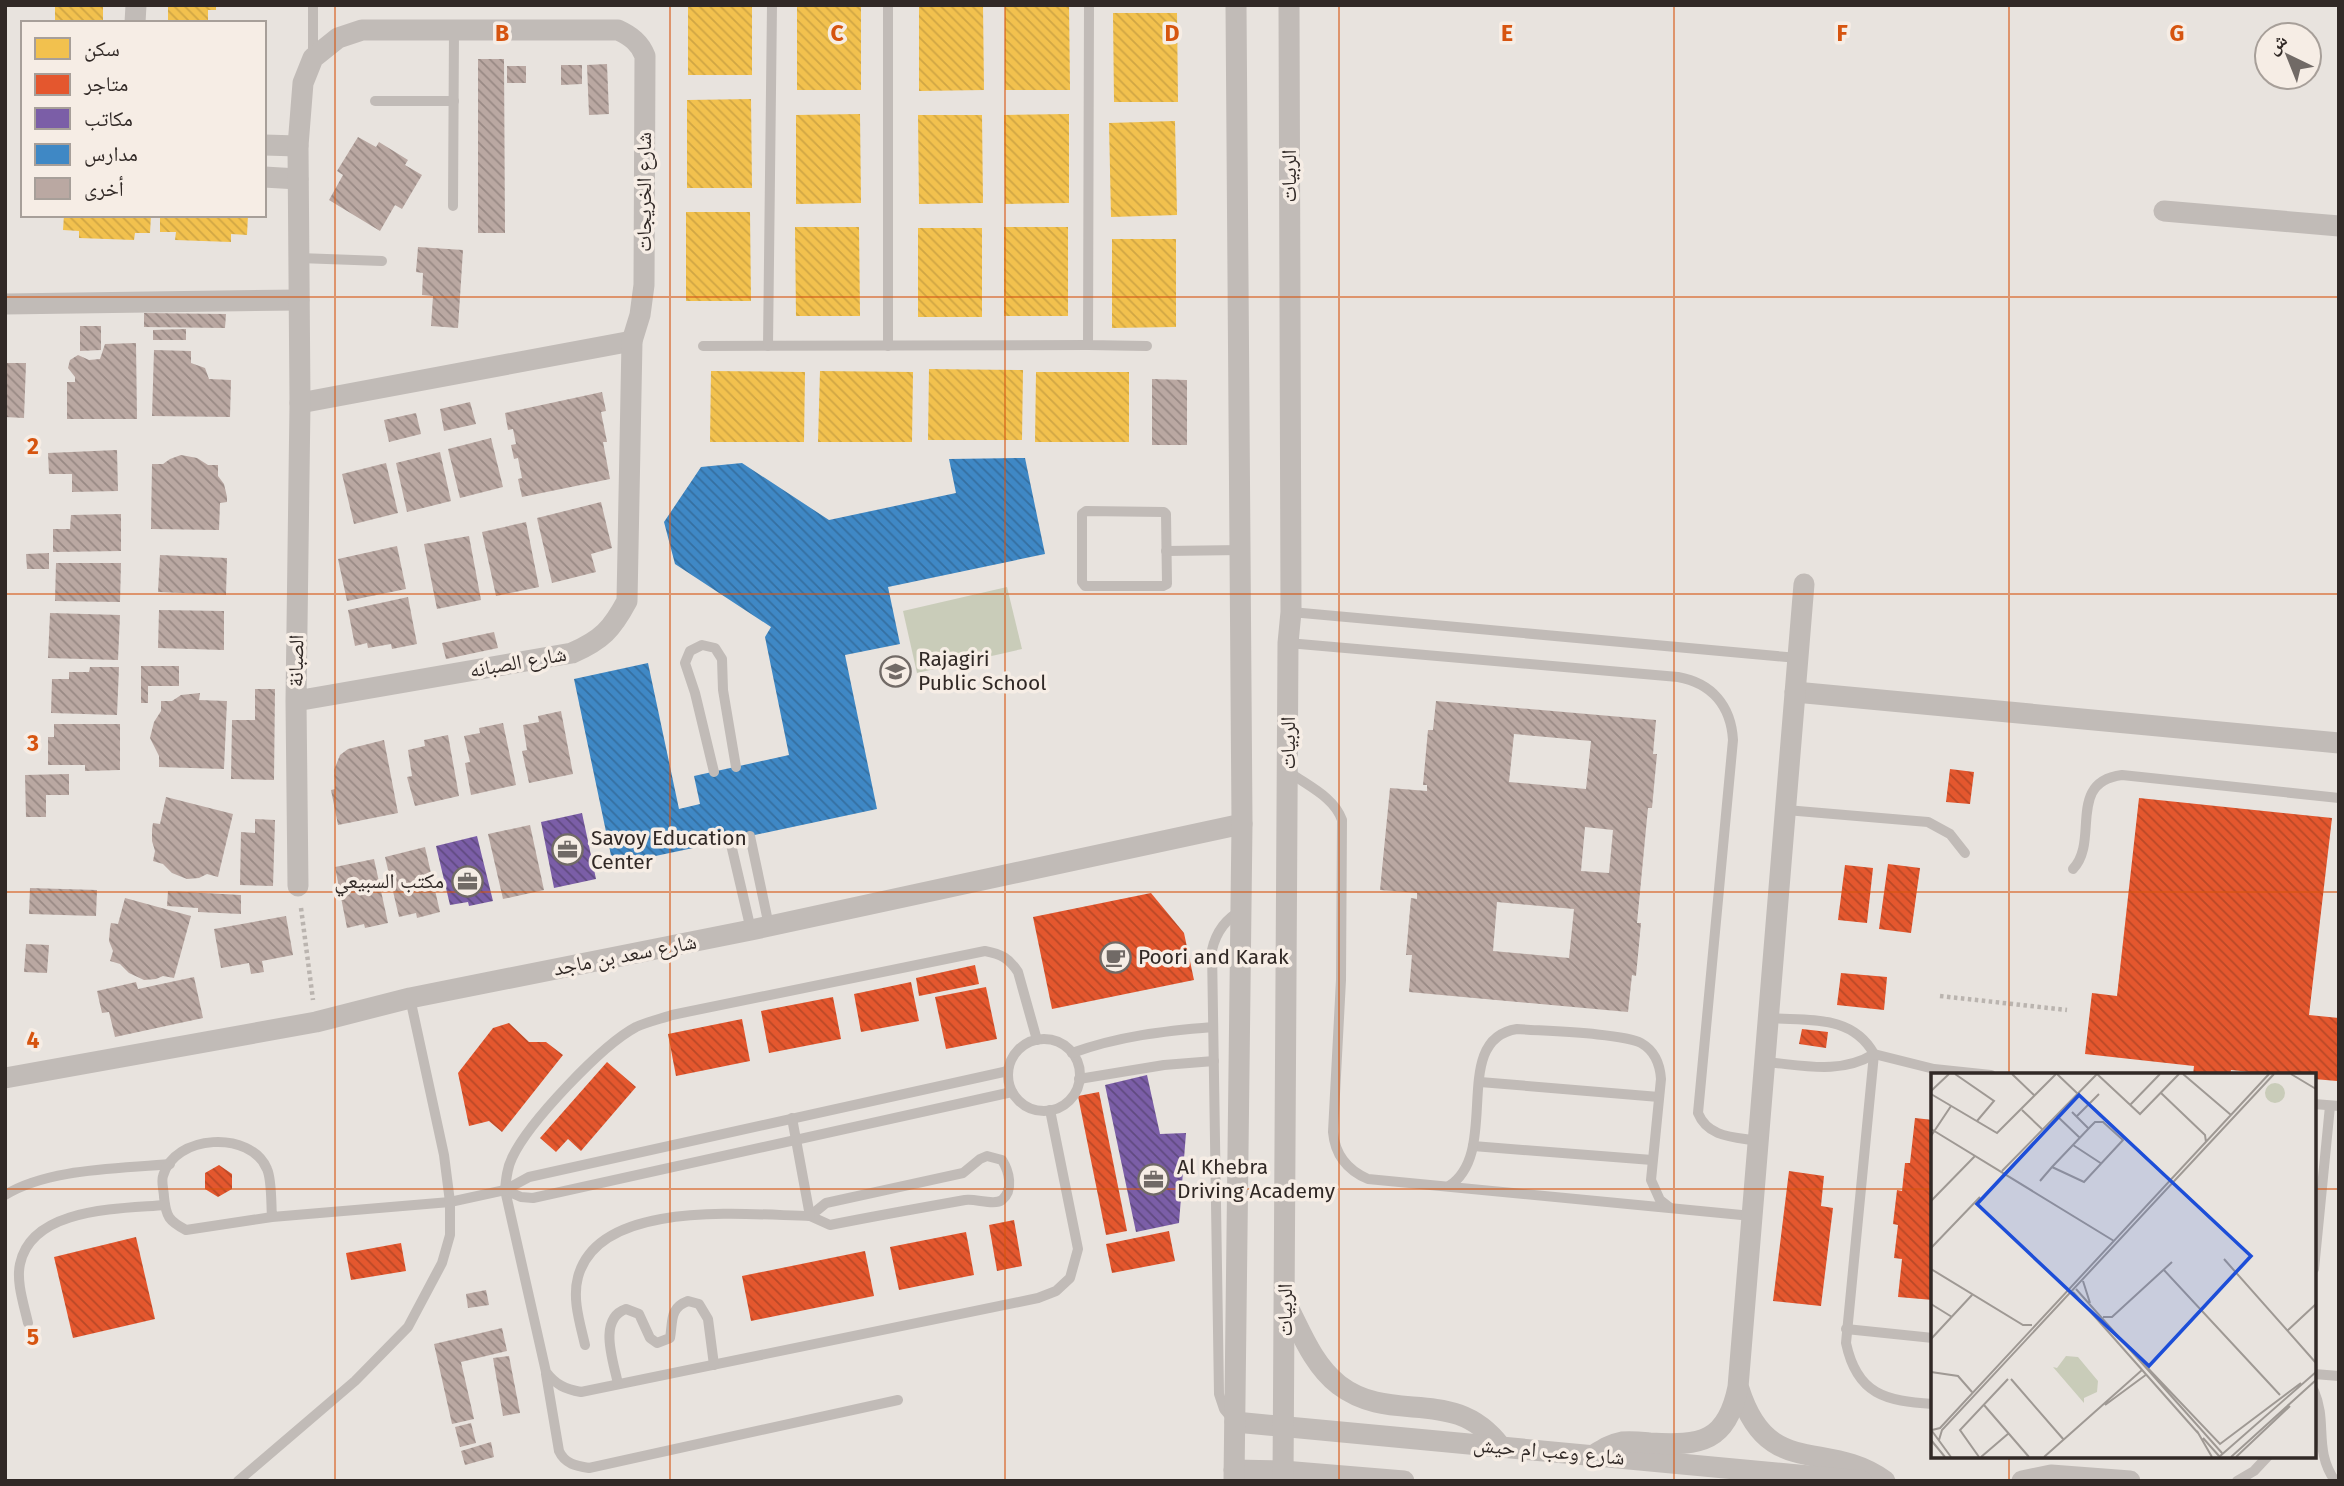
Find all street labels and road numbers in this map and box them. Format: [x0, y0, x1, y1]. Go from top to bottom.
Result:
street label: شارع الخريجات [631, 132, 657, 252]
street label: الربيات [1276, 150, 1302, 202]
street label: الصبانة [283, 635, 309, 687]
street label: شارع الصبانه [467, 641, 569, 683]
street label: الربيات [1275, 717, 1301, 769]
street label: شارع سعد بن ماجد [551, 928, 699, 982]
street label: الربيات [1272, 1284, 1298, 1336]
street label: شارع وعب ام حيش [1472, 1431, 1626, 1472]

